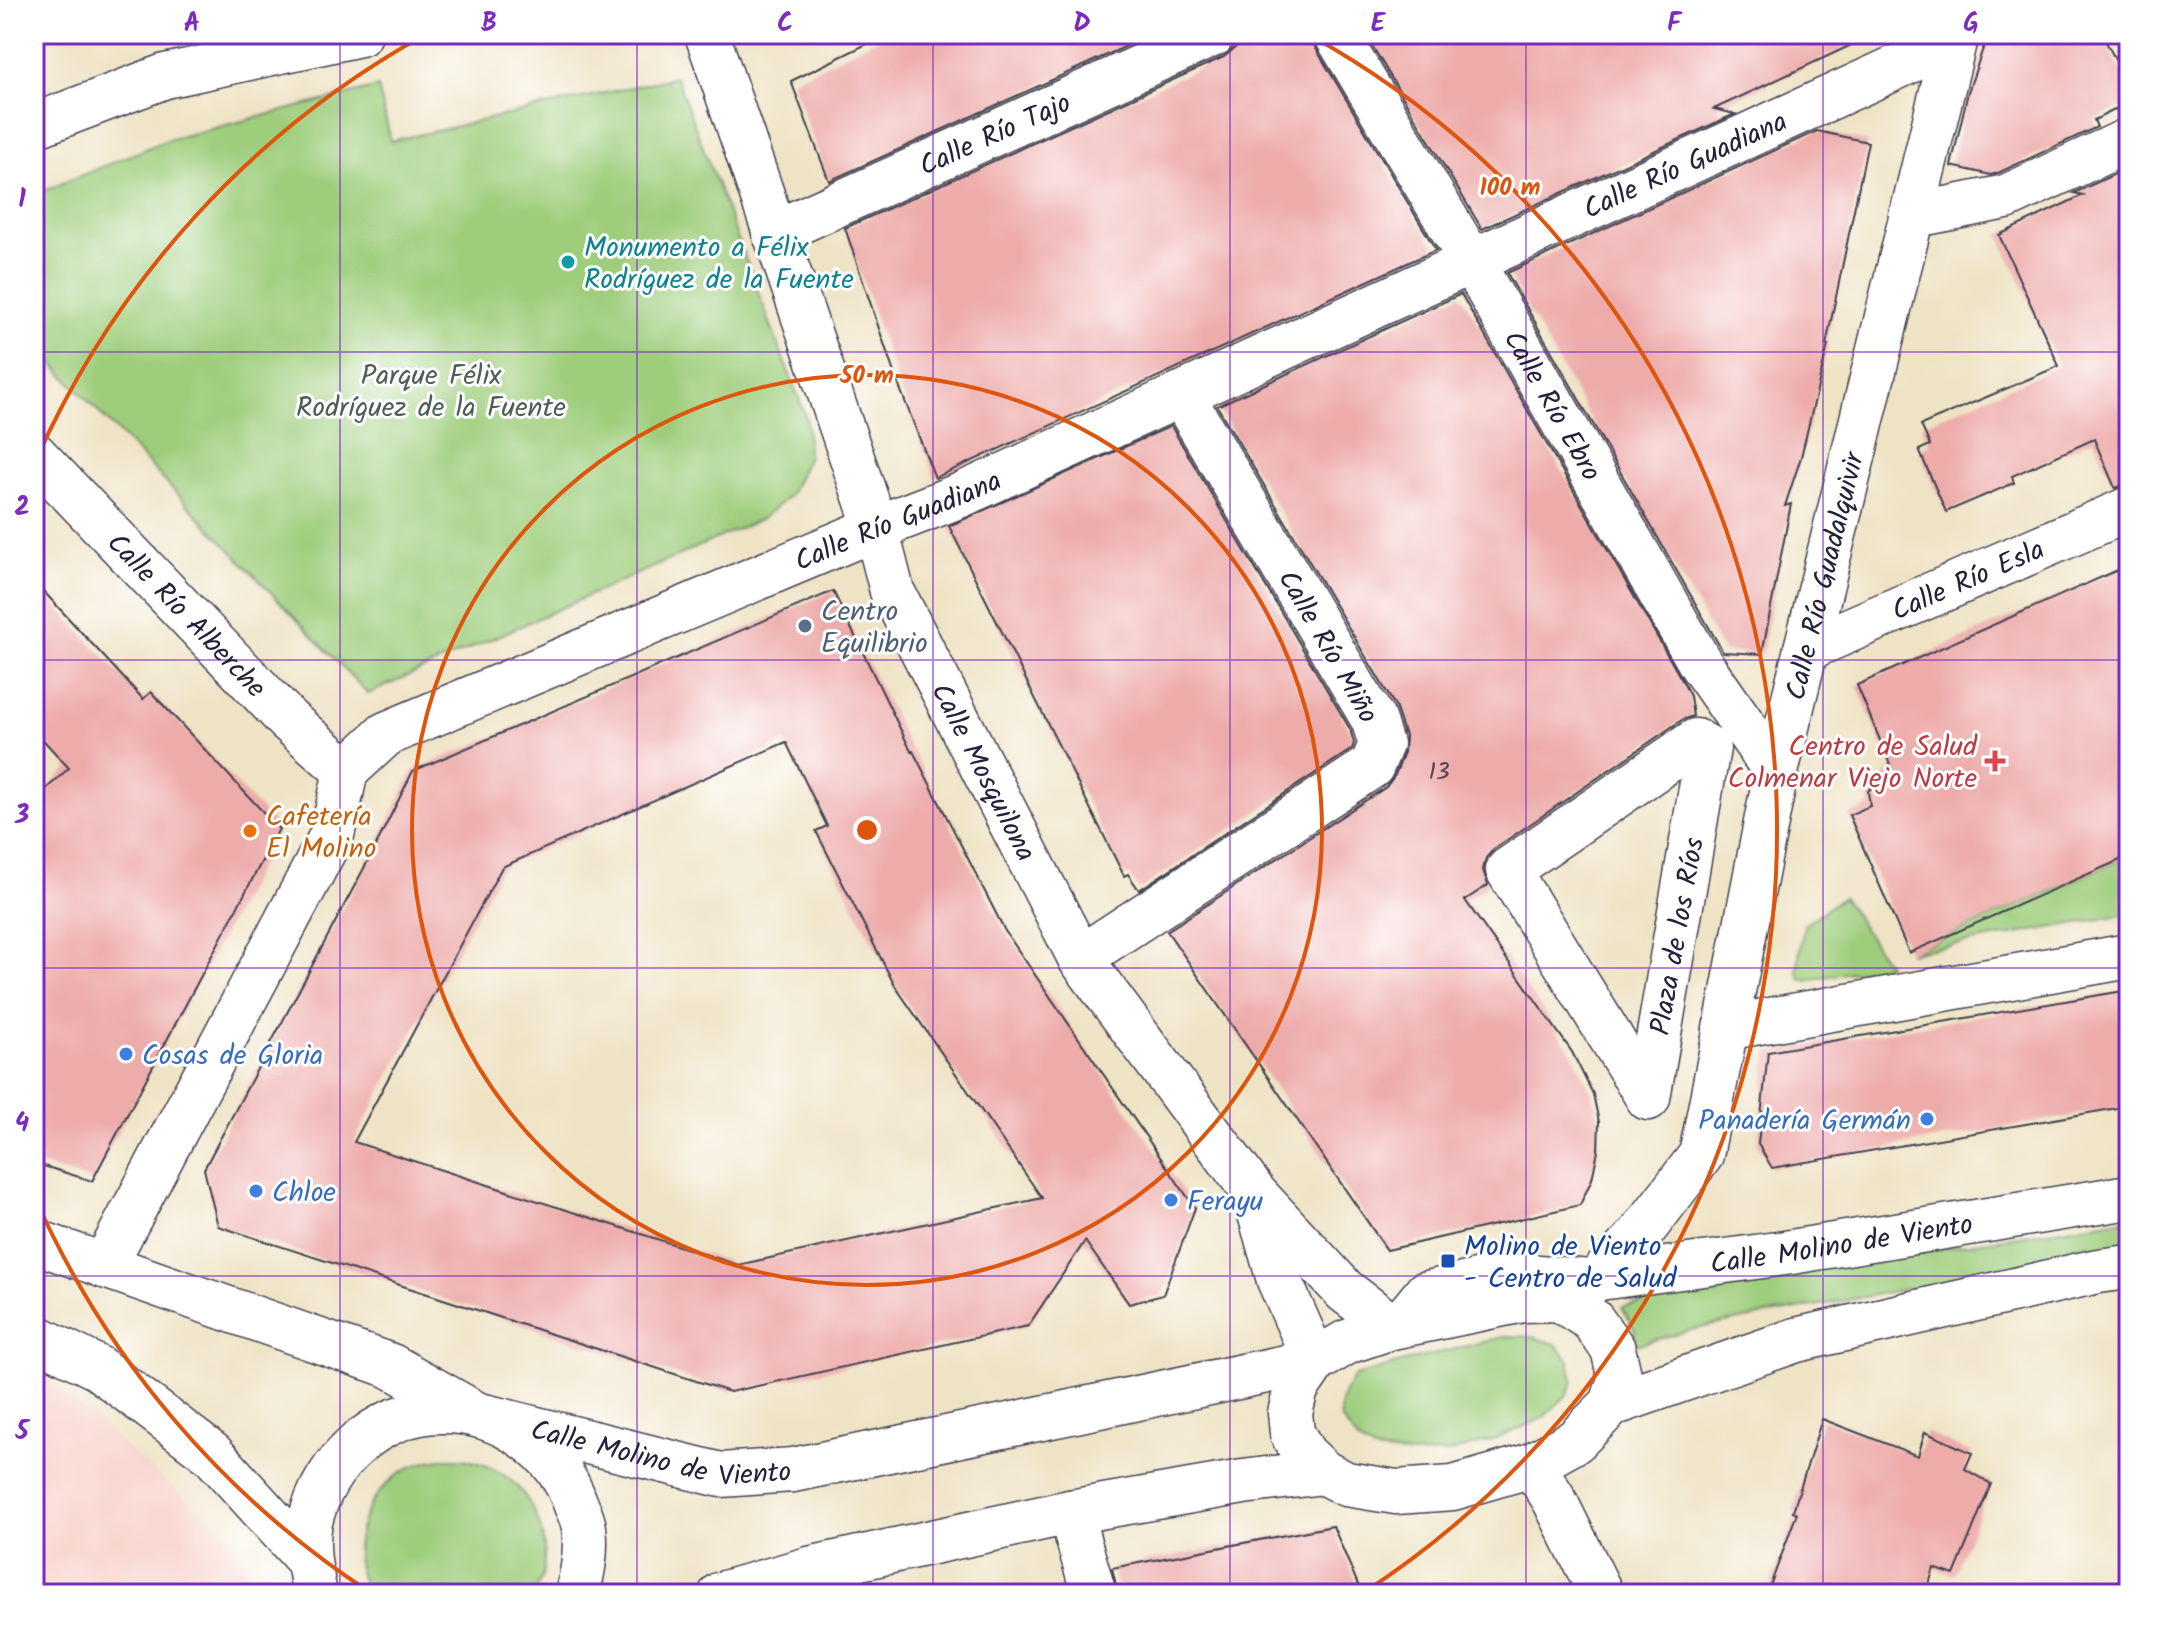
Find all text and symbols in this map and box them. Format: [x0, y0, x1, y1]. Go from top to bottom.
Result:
text: A [184, 3, 200, 45]
text: B [481, 3, 497, 45]
text: C [777, 3, 793, 45]
text: D [1073, 3, 1091, 45]
text: E [1371, 3, 1387, 45]
text: F [1667, 3, 1683, 45]
text: G [1963, 3, 1979, 45]
street label: Calle Río Tajo [912, 82, 1079, 190]
street label: Calle Río Guadiana [1576, 100, 1795, 233]
text: 100 m [1480, 169, 1540, 208]
text: 1 [18, 179, 26, 221]
place label: Monumento a Félix Rodríguez de la Fuente [584, 226, 854, 303]
marker: Monumento a Félix Rodríguez de la Fuente [559, 253, 577, 271]
street label: Calle Río Ebro [1490, 322, 1612, 490]
park label: Parque Félix Rodríguez de la Fuente [296, 354, 566, 431]
text: 50 m [839, 357, 894, 396]
street label: Calle Río Guadalquivir [1774, 447, 1879, 705]
street label: Calle Río Guadiana [788, 459, 1009, 585]
text: 2 [14, 487, 30, 529]
street label: Calle Río Alberche [95, 523, 276, 710]
street label: Calle Río Esla [1885, 528, 2052, 634]
street label: Calle Río Miño [1265, 562, 1389, 732]
place label: Centro Equilibrio [821, 590, 928, 667]
marker: Centro Equilibrio [796, 617, 814, 635]
street label: Calle Mosquilona [918, 676, 1047, 870]
place label: Centro de Salud Colmenar Viejo Norte [1728, 725, 1978, 802]
marker: Centro de Salud Colmenar Viejo Norte [1984, 750, 2006, 772]
house number: 13 [1428, 753, 1450, 792]
text: 3 [14, 795, 29, 837]
place label: Cafetería El Molino [266, 795, 376, 872]
centre of rings [853, 816, 881, 844]
marker: Cafetería El Molino [241, 822, 259, 840]
street label: Plaza de los Ríos [1639, 834, 1718, 1039]
place label: Cosas de Gloria [142, 1034, 323, 1079]
marker: Cosas de Gloria [117, 1045, 135, 1063]
place label: Panadería Germán [1698, 1099, 1911, 1144]
text: 4 [15, 1103, 29, 1145]
marker: Panadería Germán [1918, 1110, 1936, 1128]
place label: Chloe [272, 1171, 336, 1216]
place label: Ferayu [1187, 1180, 1263, 1225]
marker: Chloe [247, 1182, 265, 1200]
marker: Ferayu [1162, 1191, 1180, 1209]
street label: Calle Molino de Viento [1708, 1203, 1976, 1288]
place label: Molino de Viento - Centro de Salud [1464, 1225, 1678, 1302]
marker: Molino de Viento - Centro de Salud [1439, 1252, 1457, 1270]
street label: Calle Molino de Viento [526, 1408, 793, 1500]
text: 5 [14, 1411, 30, 1453]

